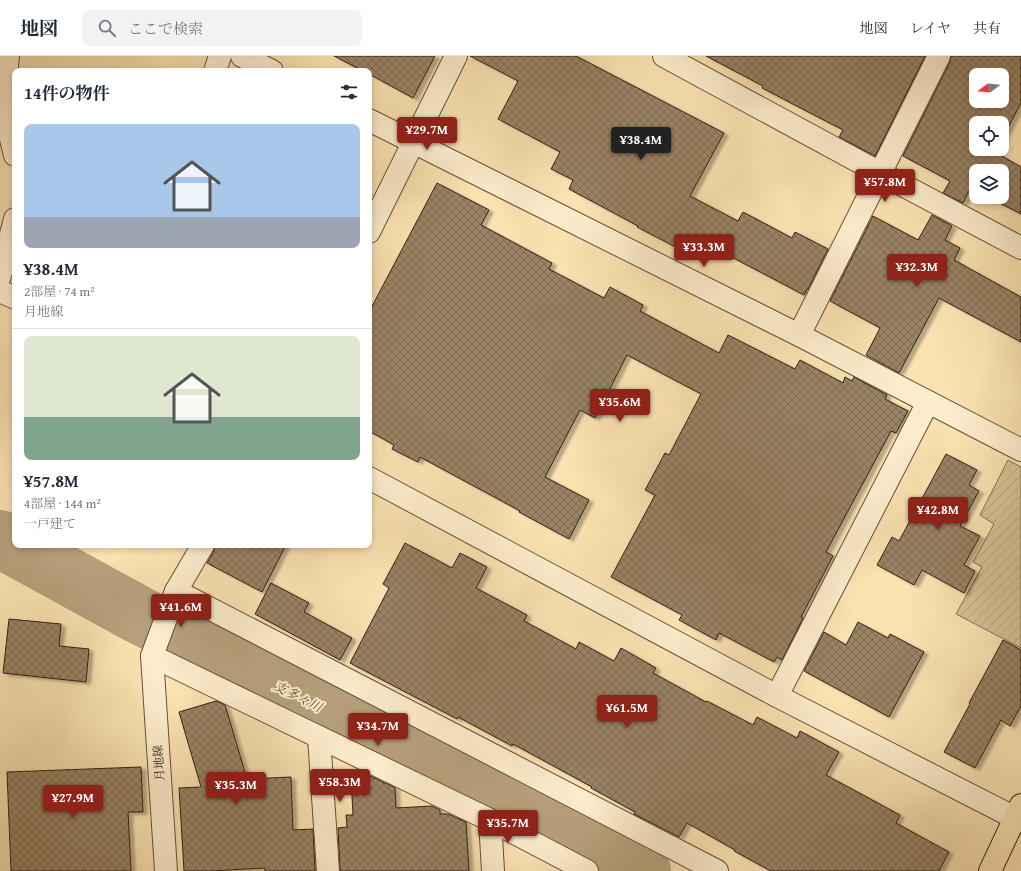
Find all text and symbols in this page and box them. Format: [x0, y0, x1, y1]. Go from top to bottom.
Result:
search box [82, 10, 362, 46]
text: 地図 [20, 14, 58, 42]
icon: search [96, 17, 118, 39]
text: ここで検索 [128, 18, 203, 39]
text: 地図 [860, 18, 888, 38]
text: レイヤ [910, 18, 951, 38]
text: 共有 [973, 18, 1001, 38]
north arrow [969, 68, 1009, 108]
map controls [969, 68, 1009, 204]
text: 14件の物件 [24, 80, 110, 105]
icon: filters [338, 81, 360, 103]
button: locate [969, 116, 1009, 156]
pin: ¥29.7M [394, 117, 460, 151]
text: ¥29.7M [406, 120, 448, 139]
pin: ¥38.4M [608, 127, 674, 161]
text: ¥38.4M [620, 130, 662, 149]
icon: home [156, 150, 228, 222]
button: layers [969, 164, 1009, 204]
pin: ¥57.8M [852, 169, 918, 203]
text: ¥57.8M [864, 172, 906, 191]
pin: ¥33.3M [671, 234, 737, 268]
text: ¥33.3M [683, 237, 725, 256]
pin: ¥32.3M [884, 254, 950, 288]
text: ¥38.4M [24, 256, 79, 281]
text: ¥32.3M [896, 257, 938, 276]
text: 2部屋 · 74 m² [24, 282, 95, 301]
text: 月地線 [24, 302, 63, 321]
icon: home [156, 362, 228, 434]
pin: ¥35.6M [587, 389, 653, 423]
text: ¥35.6M [599, 392, 641, 411]
text: ¥57.8M [24, 468, 79, 493]
text: 4部屋 · 144 m² [24, 494, 101, 513]
pin: ¥42.8M [905, 497, 971, 531]
text: ¥42.8M [917, 500, 959, 519]
text: 一戸建て [24, 514, 76, 533]
pin: ¥41.6M [148, 594, 214, 628]
text: ¥41.6M [160, 597, 202, 616]
water label: 支多々川 [270, 676, 327, 718]
pin: ¥61.5M [594, 695, 660, 729]
text: ¥61.5M [606, 698, 648, 717]
pin: ¥34.7M [345, 713, 411, 747]
text: ¥34.7M [357, 716, 399, 735]
street label: 月地線 [149, 744, 168, 782]
pin: ¥58.3M [307, 769, 373, 803]
pin: ¥35.3M [203, 772, 269, 806]
text: ¥58.3M [319, 772, 361, 791]
text: ¥35.3M [215, 775, 257, 794]
pin: ¥27.9M [40, 785, 106, 819]
text: ¥27.9M [52, 788, 94, 807]
pin: ¥35.7M [475, 810, 541, 844]
text: ¥35.7M [487, 813, 529, 832]

